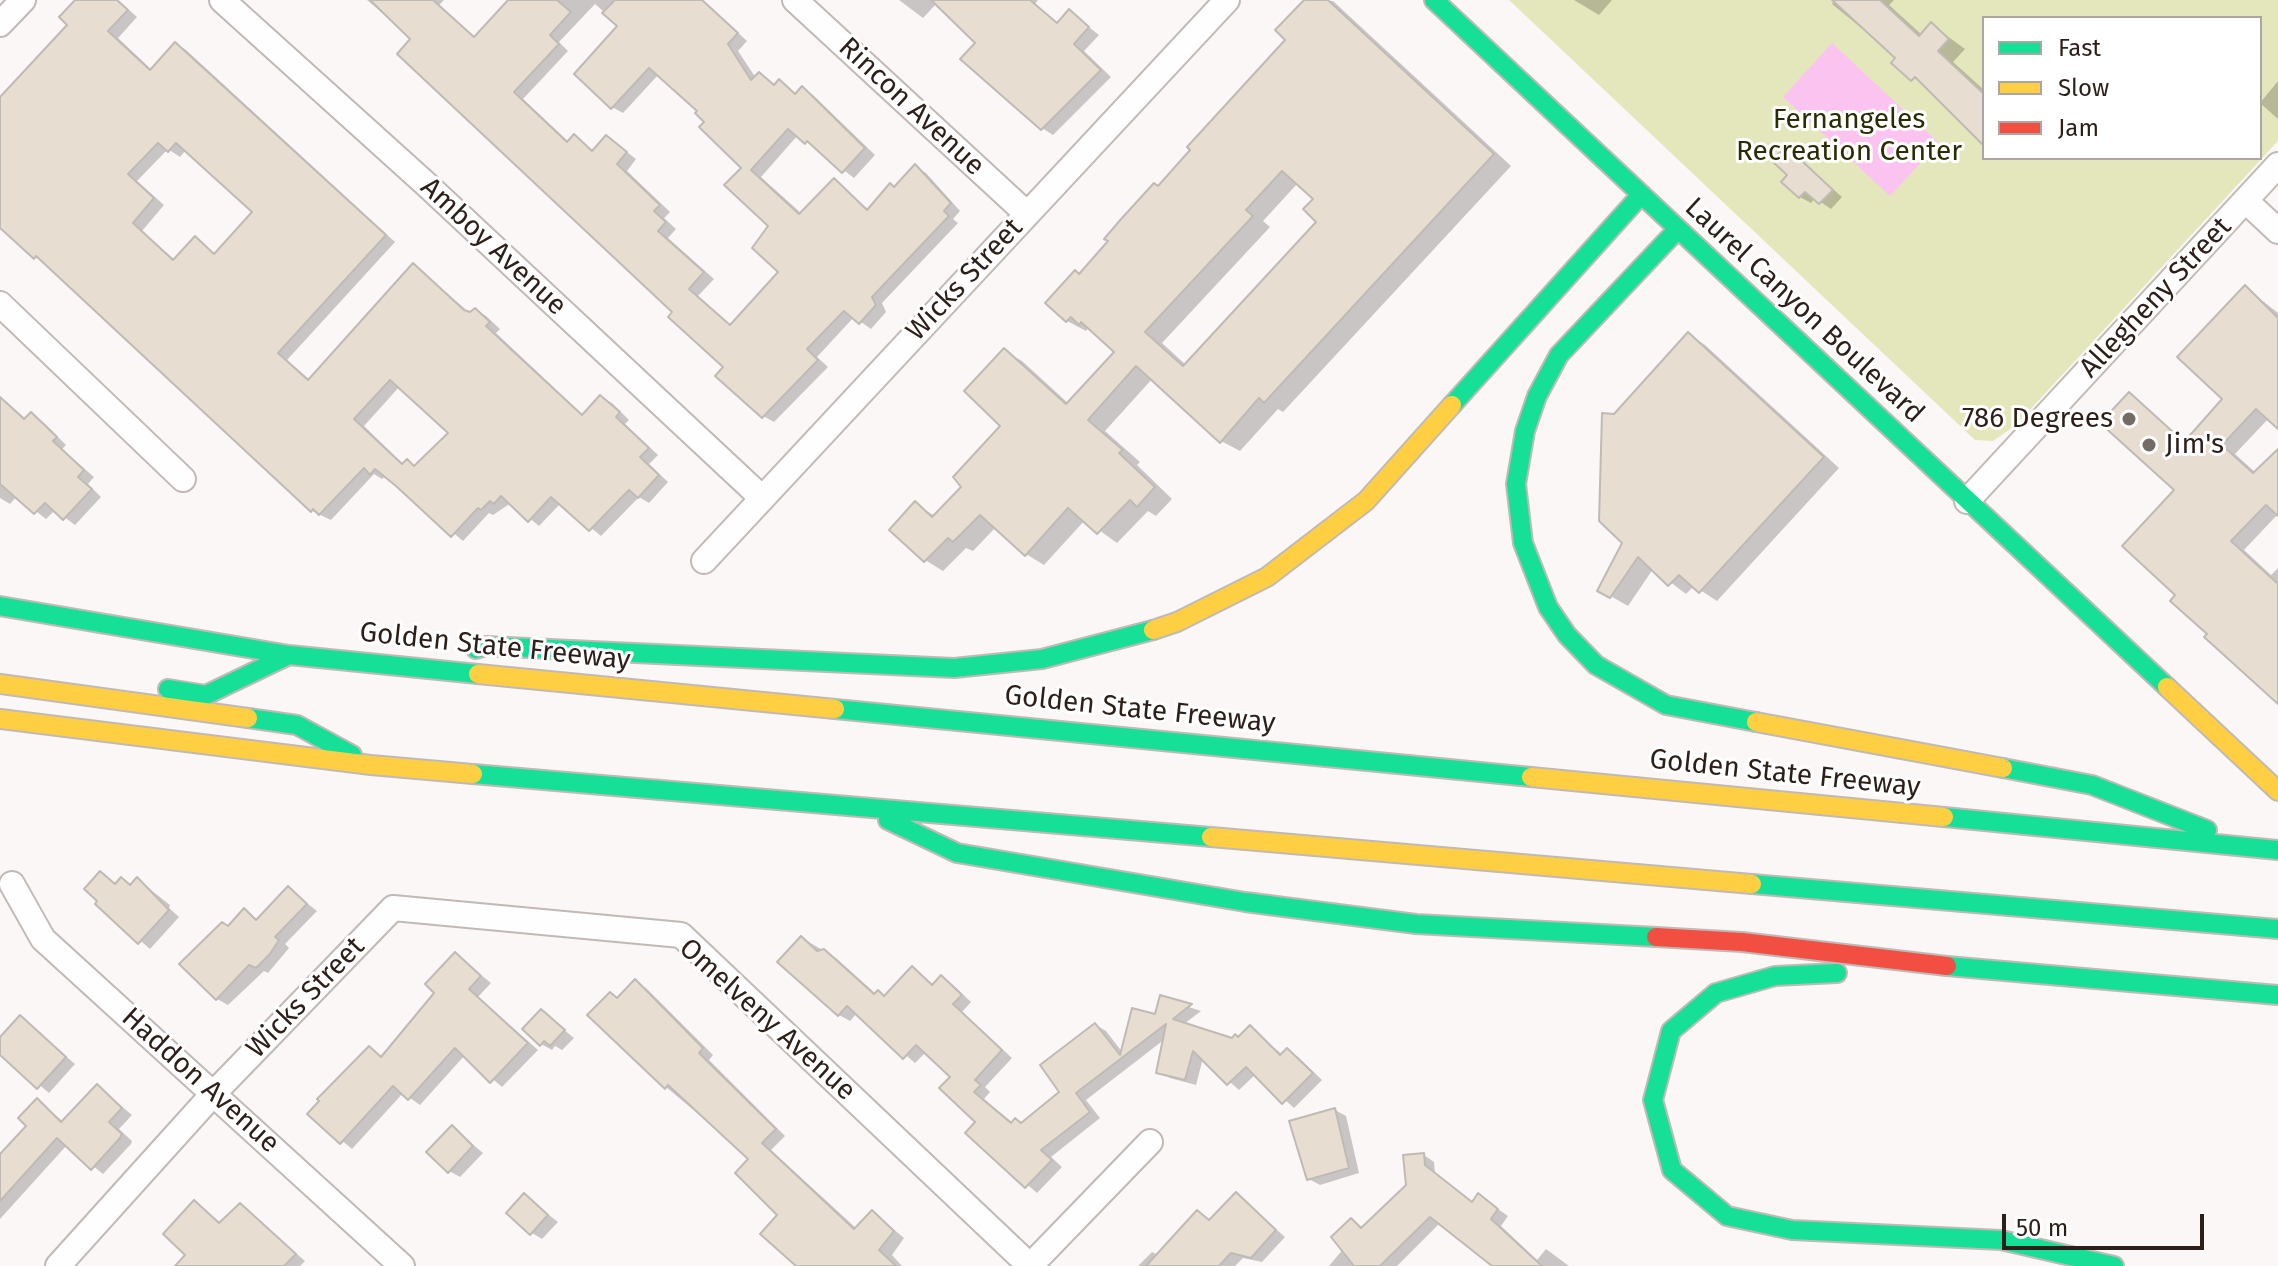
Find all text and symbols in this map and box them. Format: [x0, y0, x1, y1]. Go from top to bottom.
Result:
legend [1982, 16, 2262, 160]
street label: Rincon Avenue [831, 31, 991, 183]
text: Fast [2058, 34, 2101, 62]
text: Slow [2058, 74, 2109, 102]
park label: Fernangeles Recreation Center [1736, 103, 1962, 169]
text: Jam [2058, 114, 2099, 142]
street label: Amboy Avenue [413, 171, 573, 323]
street label: Laurel Canyon Boulevard [1677, 191, 1931, 431]
street label: Allegheny Street [2073, 211, 2239, 385]
street label: Wicks Street [900, 212, 1030, 348]
place label: 786 Degrees [1962, 402, 2113, 436]
marker: 786 Degrees [2120, 410, 2138, 428]
place label: Jim's [2165, 428, 2224, 462]
marker: Jim's [2140, 436, 2158, 454]
street label: Golden State Freeway [358, 616, 632, 678]
street label: Golden State Freeway [1003, 679, 1277, 741]
street label: Golden State Freeway [1648, 743, 1922, 805]
street label: Wicks Street [240, 931, 372, 1065]
street label: Omelveny Avenue [672, 932, 862, 1108]
street label: Haddon Avenue [114, 1001, 286, 1161]
scale bar [2006, 1198, 2208, 1248]
text: 50 m [2016, 1214, 2068, 1242]

